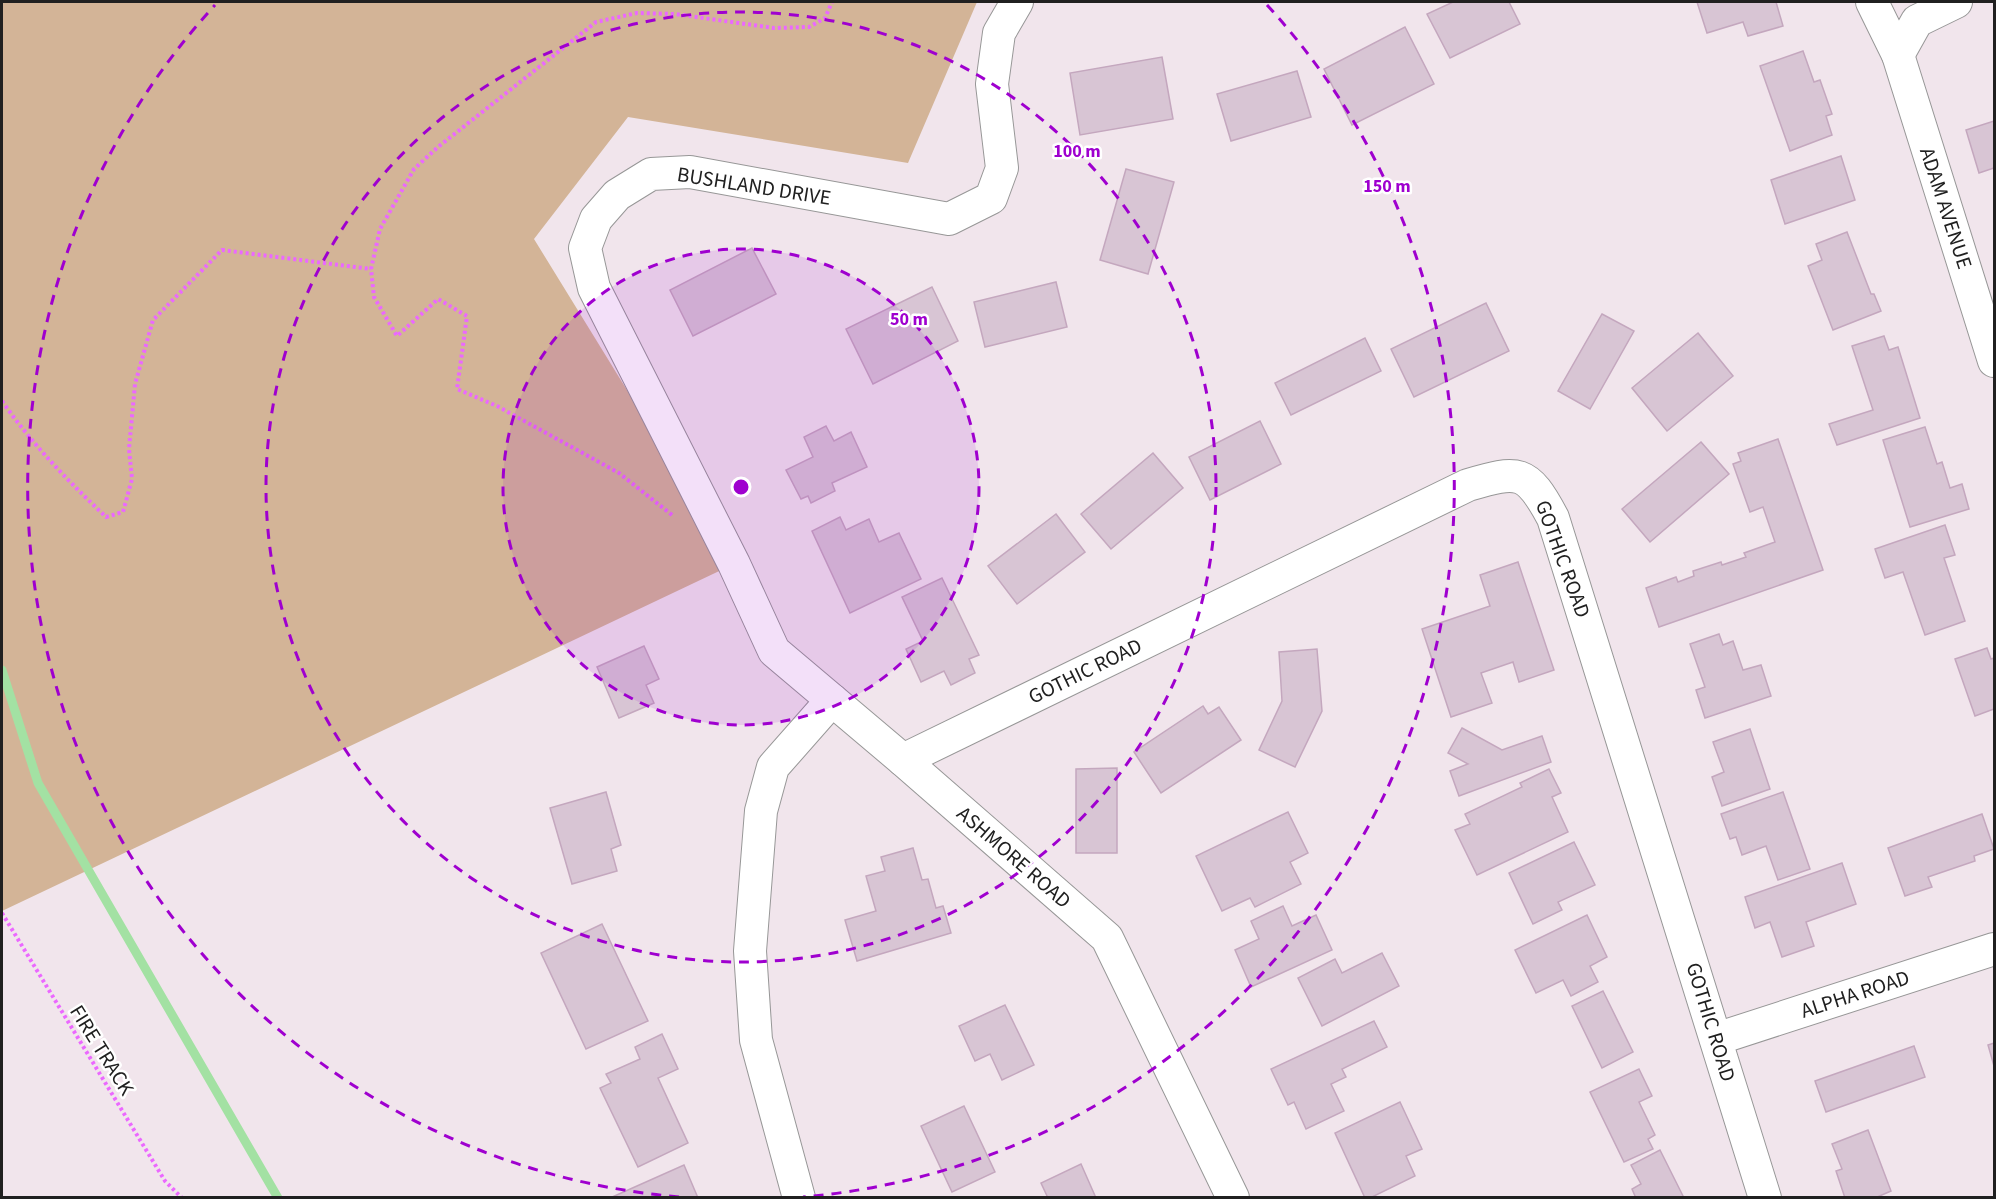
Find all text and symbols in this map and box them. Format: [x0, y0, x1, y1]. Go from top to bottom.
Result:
text: 100 m [1053, 139, 1101, 164]
street label: ADAM AVENUE [1912, 143, 1980, 273]
street label: BUSHLAND DRIVE [675, 159, 833, 213]
text: 150 m [1363, 174, 1411, 199]
text: 50 m [890, 307, 928, 332]
centre of rings [731, 477, 751, 497]
street label: GOTHIC ROAD [1528, 496, 1598, 622]
street label: GOTHIC ROAD [1023, 631, 1147, 711]
street label: ASHMORE ROAD [950, 799, 1078, 915]
street label: GOTHIC ROAD [1679, 959, 1743, 1085]
street label: ALPHA ROAD [1797, 962, 1913, 1026]
street label: FIRE TRACK [62, 999, 142, 1102]

